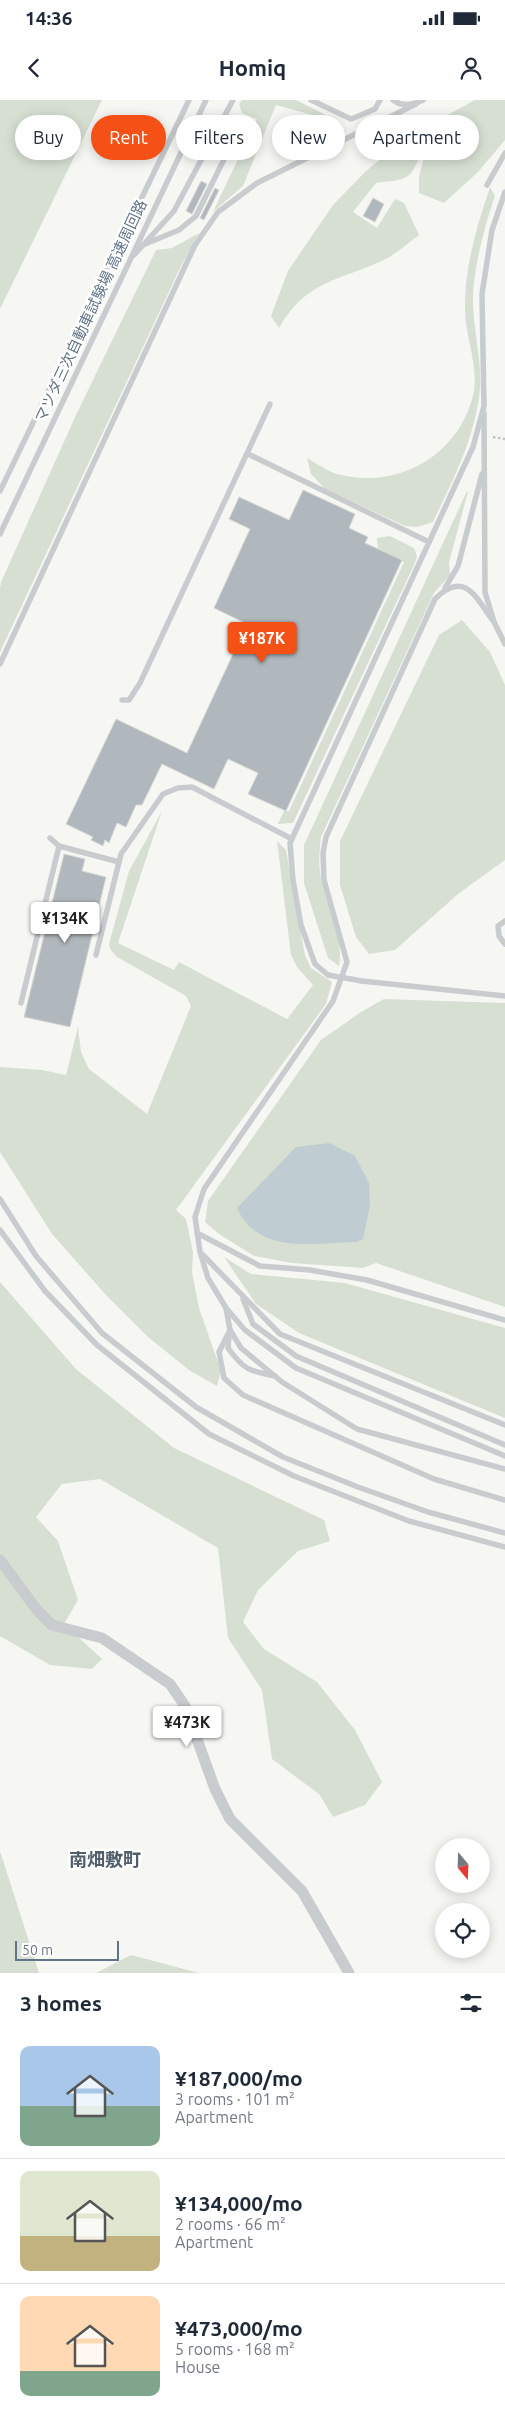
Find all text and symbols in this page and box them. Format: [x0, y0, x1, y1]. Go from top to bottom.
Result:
text: 14:36 [25, 7, 73, 29]
icon: back [20, 54, 48, 82]
icon: person [457, 54, 485, 82]
text: Homiq [219, 55, 286, 80]
chip: Buy [15, 115, 81, 160]
chip: Rent [91, 115, 166, 160]
chip: Filters [176, 115, 262, 160]
chip: New [272, 115, 345, 160]
chip: Apartment [355, 115, 479, 160]
street label: マツダ三次自動車試験場 高速周回路 [31, 197, 150, 425]
pin: ¥187K [227, 622, 297, 664]
text: ¥187K [239, 629, 285, 647]
pin: ¥134K [30, 902, 100, 944]
text: ¥134K [42, 909, 88, 927]
pin: ¥473K [152, 1706, 222, 1748]
text: ¥473K [164, 1713, 210, 1731]
north arrow [435, 1838, 490, 1892]
map controls [435, 1838, 490, 1958]
district label: 南畑敷町 [69, 1849, 141, 1869]
button: locate [435, 1903, 490, 1958]
scale bar [15, 1938, 119, 1961]
text: 50 m [22, 1942, 53, 1958]
icon: filters [457, 1989, 485, 2017]
text: 3 homes [20, 1991, 102, 2015]
icon: home [60, 2066, 120, 2126]
text: ¥187,000/mo [175, 2066, 303, 2090]
text: 3 rooms · 101 m² [175, 2090, 295, 2108]
text: Apartment [175, 2108, 253, 2126]
icon: home [60, 2191, 120, 2251]
text: ¥134,000/mo [175, 2191, 303, 2215]
text: 2 rooms · 66 m² [175, 2215, 286, 2233]
text: Apartment [175, 2233, 253, 2251]
icon: home [60, 2316, 120, 2376]
text: ¥473,000/mo [175, 2316, 303, 2340]
text: 5 rooms · 168 m² [175, 2340, 295, 2358]
text: House [175, 2358, 220, 2376]

